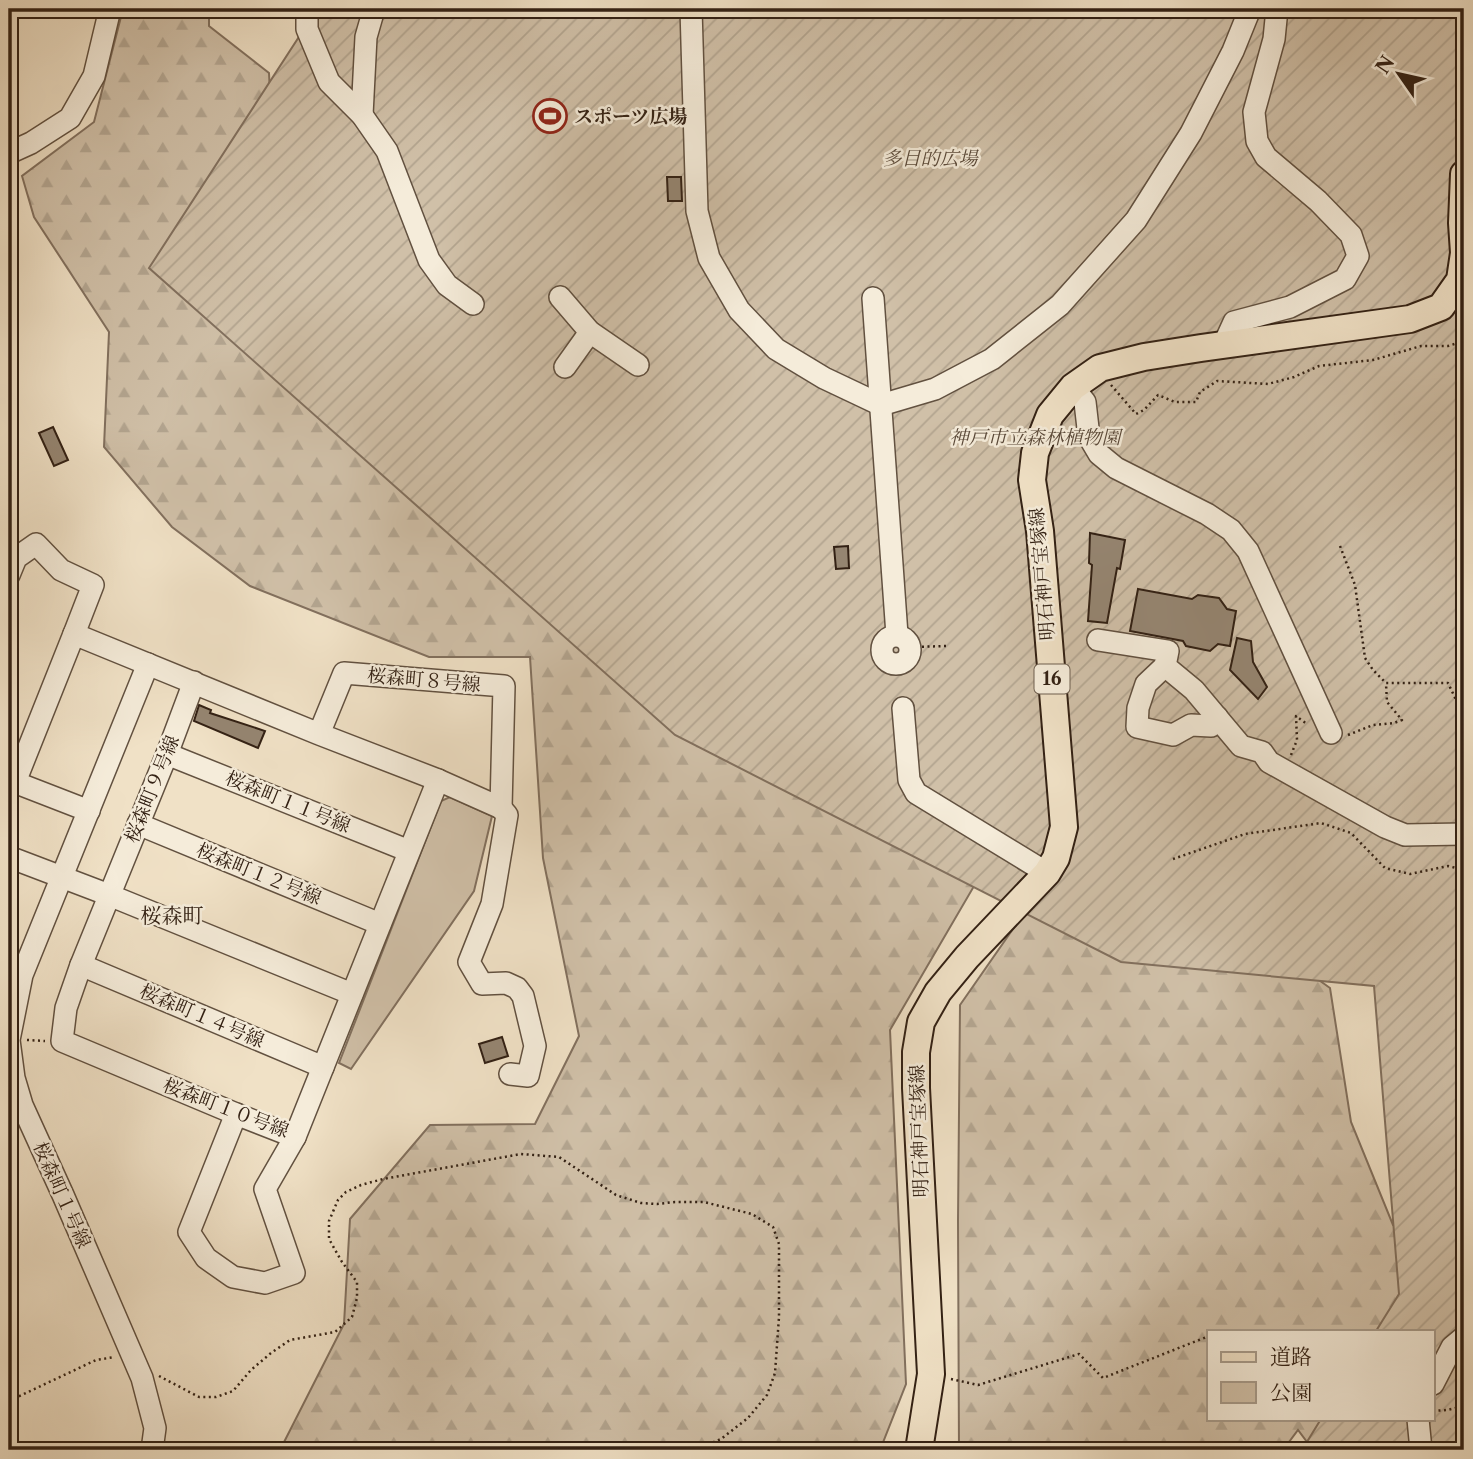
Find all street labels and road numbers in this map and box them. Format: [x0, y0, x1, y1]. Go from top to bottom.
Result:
street label: 明石神戸宝塚線 [1025, 507, 1059, 641]
street label: 桜森町８号線 [366, 664, 482, 696]
road number: 16 [1034, 664, 1070, 694]
street label: 桜森町９号線 [120, 732, 184, 846]
street label: 桜森町１１号線 [222, 766, 354, 838]
street label: 桜森町１２号線 [193, 838, 325, 910]
street label: 桜森町１４号線 [136, 979, 268, 1053]
street label: 明石神戸宝塚線 [905, 1064, 933, 1198]
street label: 桜森町１０号線 [160, 1073, 292, 1143]
street label: 桜森町１号線 [28, 1138, 96, 1252]

